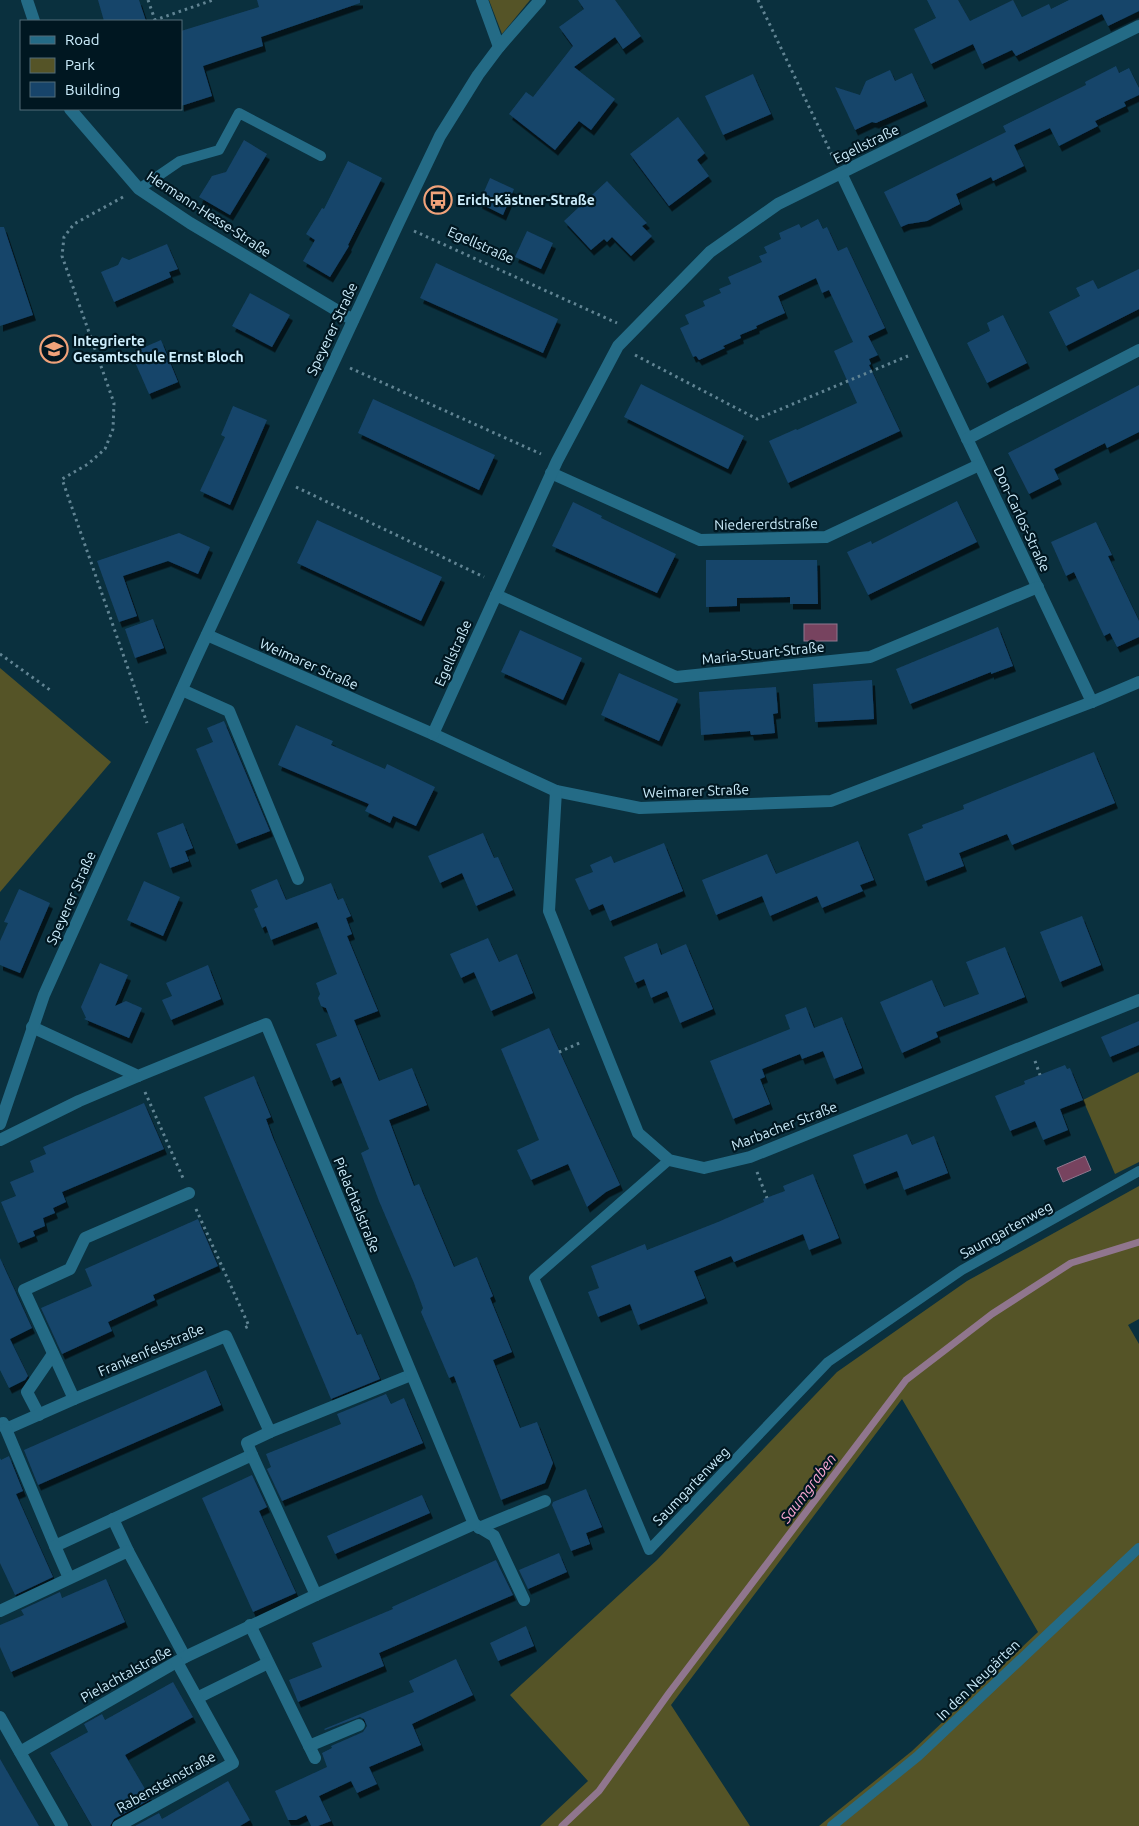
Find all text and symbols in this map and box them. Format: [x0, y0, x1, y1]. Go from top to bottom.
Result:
legend [20, 20, 182, 110]
text: Road [65, 31, 100, 48]
text: Park [65, 56, 95, 73]
text: Building [65, 81, 120, 98]
street label: Egellstraße [831, 121, 901, 167]
street label: Hermann-Hesse-Straße [144, 168, 274, 260]
bus stop icon: Erich-Kästner-Straße [423, 185, 453, 215]
place label: Erich-Kästner-Straße [457, 192, 595, 208]
street label: Egellstraße [445, 223, 517, 267]
street label: Speyerer Straße [303, 280, 361, 378]
place label: Integrierte Gesamtschule Ernst Bloch [73, 333, 244, 365]
school or university icon: Integrierte Gesamtschule Ernst Bloch [39, 334, 69, 364]
street label: Don-Carlos-Straße [991, 464, 1053, 574]
street label: Niedererdstraße [714, 515, 818, 533]
street label: Egellstraße [431, 617, 475, 689]
street label: Weimarer Straße [257, 635, 361, 693]
street label: Maria-Stuart-Straße [701, 639, 825, 667]
street label: Weimarer Straße [643, 781, 749, 801]
street label: Speyerer Straße [43, 849, 99, 947]
street label: Marbacher Straße [729, 1098, 839, 1154]
street label: Pielachtalstraße [331, 1155, 383, 1255]
street label: Saumgartenweg [957, 1198, 1055, 1262]
street label: Frankenfelsstraße [96, 1321, 206, 1379]
street label: Saumgartenweg [649, 1443, 733, 1529]
water label: Saumgraben [776, 1450, 840, 1527]
street label: In den Neugärten [933, 1636, 1023, 1724]
street label: Pielachtalstraße [78, 1642, 174, 1706]
street label: Rabensteinstraße [114, 1748, 218, 1816]

